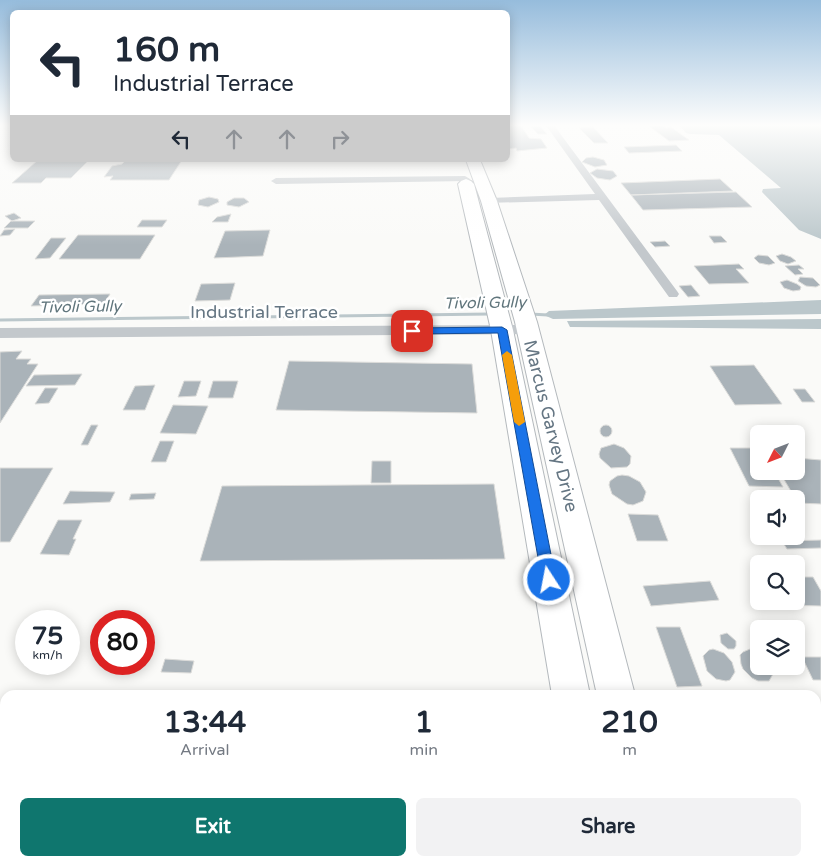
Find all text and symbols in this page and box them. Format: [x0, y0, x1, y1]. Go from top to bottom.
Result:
text: 160 m [113, 29, 220, 71]
icon: left [30, 30, 95, 95]
text: Industrial Terrace [113, 71, 294, 97]
icon: left [167, 125, 195, 153]
icon: ahead [220, 125, 248, 153]
icon: ahead [273, 125, 301, 153]
icon: right [326, 125, 354, 153]
water label: Tivoli Gully [444, 292, 529, 314]
water label: Tivoli Gully [39, 296, 124, 318]
street label: Industrial Terrace [190, 301, 338, 323]
pin [391, 310, 433, 352]
icon: arrive [398, 317, 426, 345]
street label: Marcus Garvey Drive [519, 338, 583, 514]
north arrow [750, 425, 805, 480]
map controls [750, 425, 805, 675]
button: sound [750, 490, 805, 545]
position arrow [522, 553, 574, 605]
button: search [750, 555, 805, 610]
speed limit sign: 80 [90, 610, 155, 675]
button: layers [750, 620, 805, 675]
text: 75 [32, 621, 63, 651]
text: km/h [32, 648, 63, 662]
text: 13:44 [163, 704, 246, 741]
text: 1 [414, 704, 433, 741]
text: 210 [601, 704, 658, 741]
text: Arrival [180, 740, 230, 760]
text: min [410, 740, 438, 760]
text: m [622, 740, 637, 760]
button: Exit [20, 798, 406, 856]
button: Share [416, 798, 801, 856]

